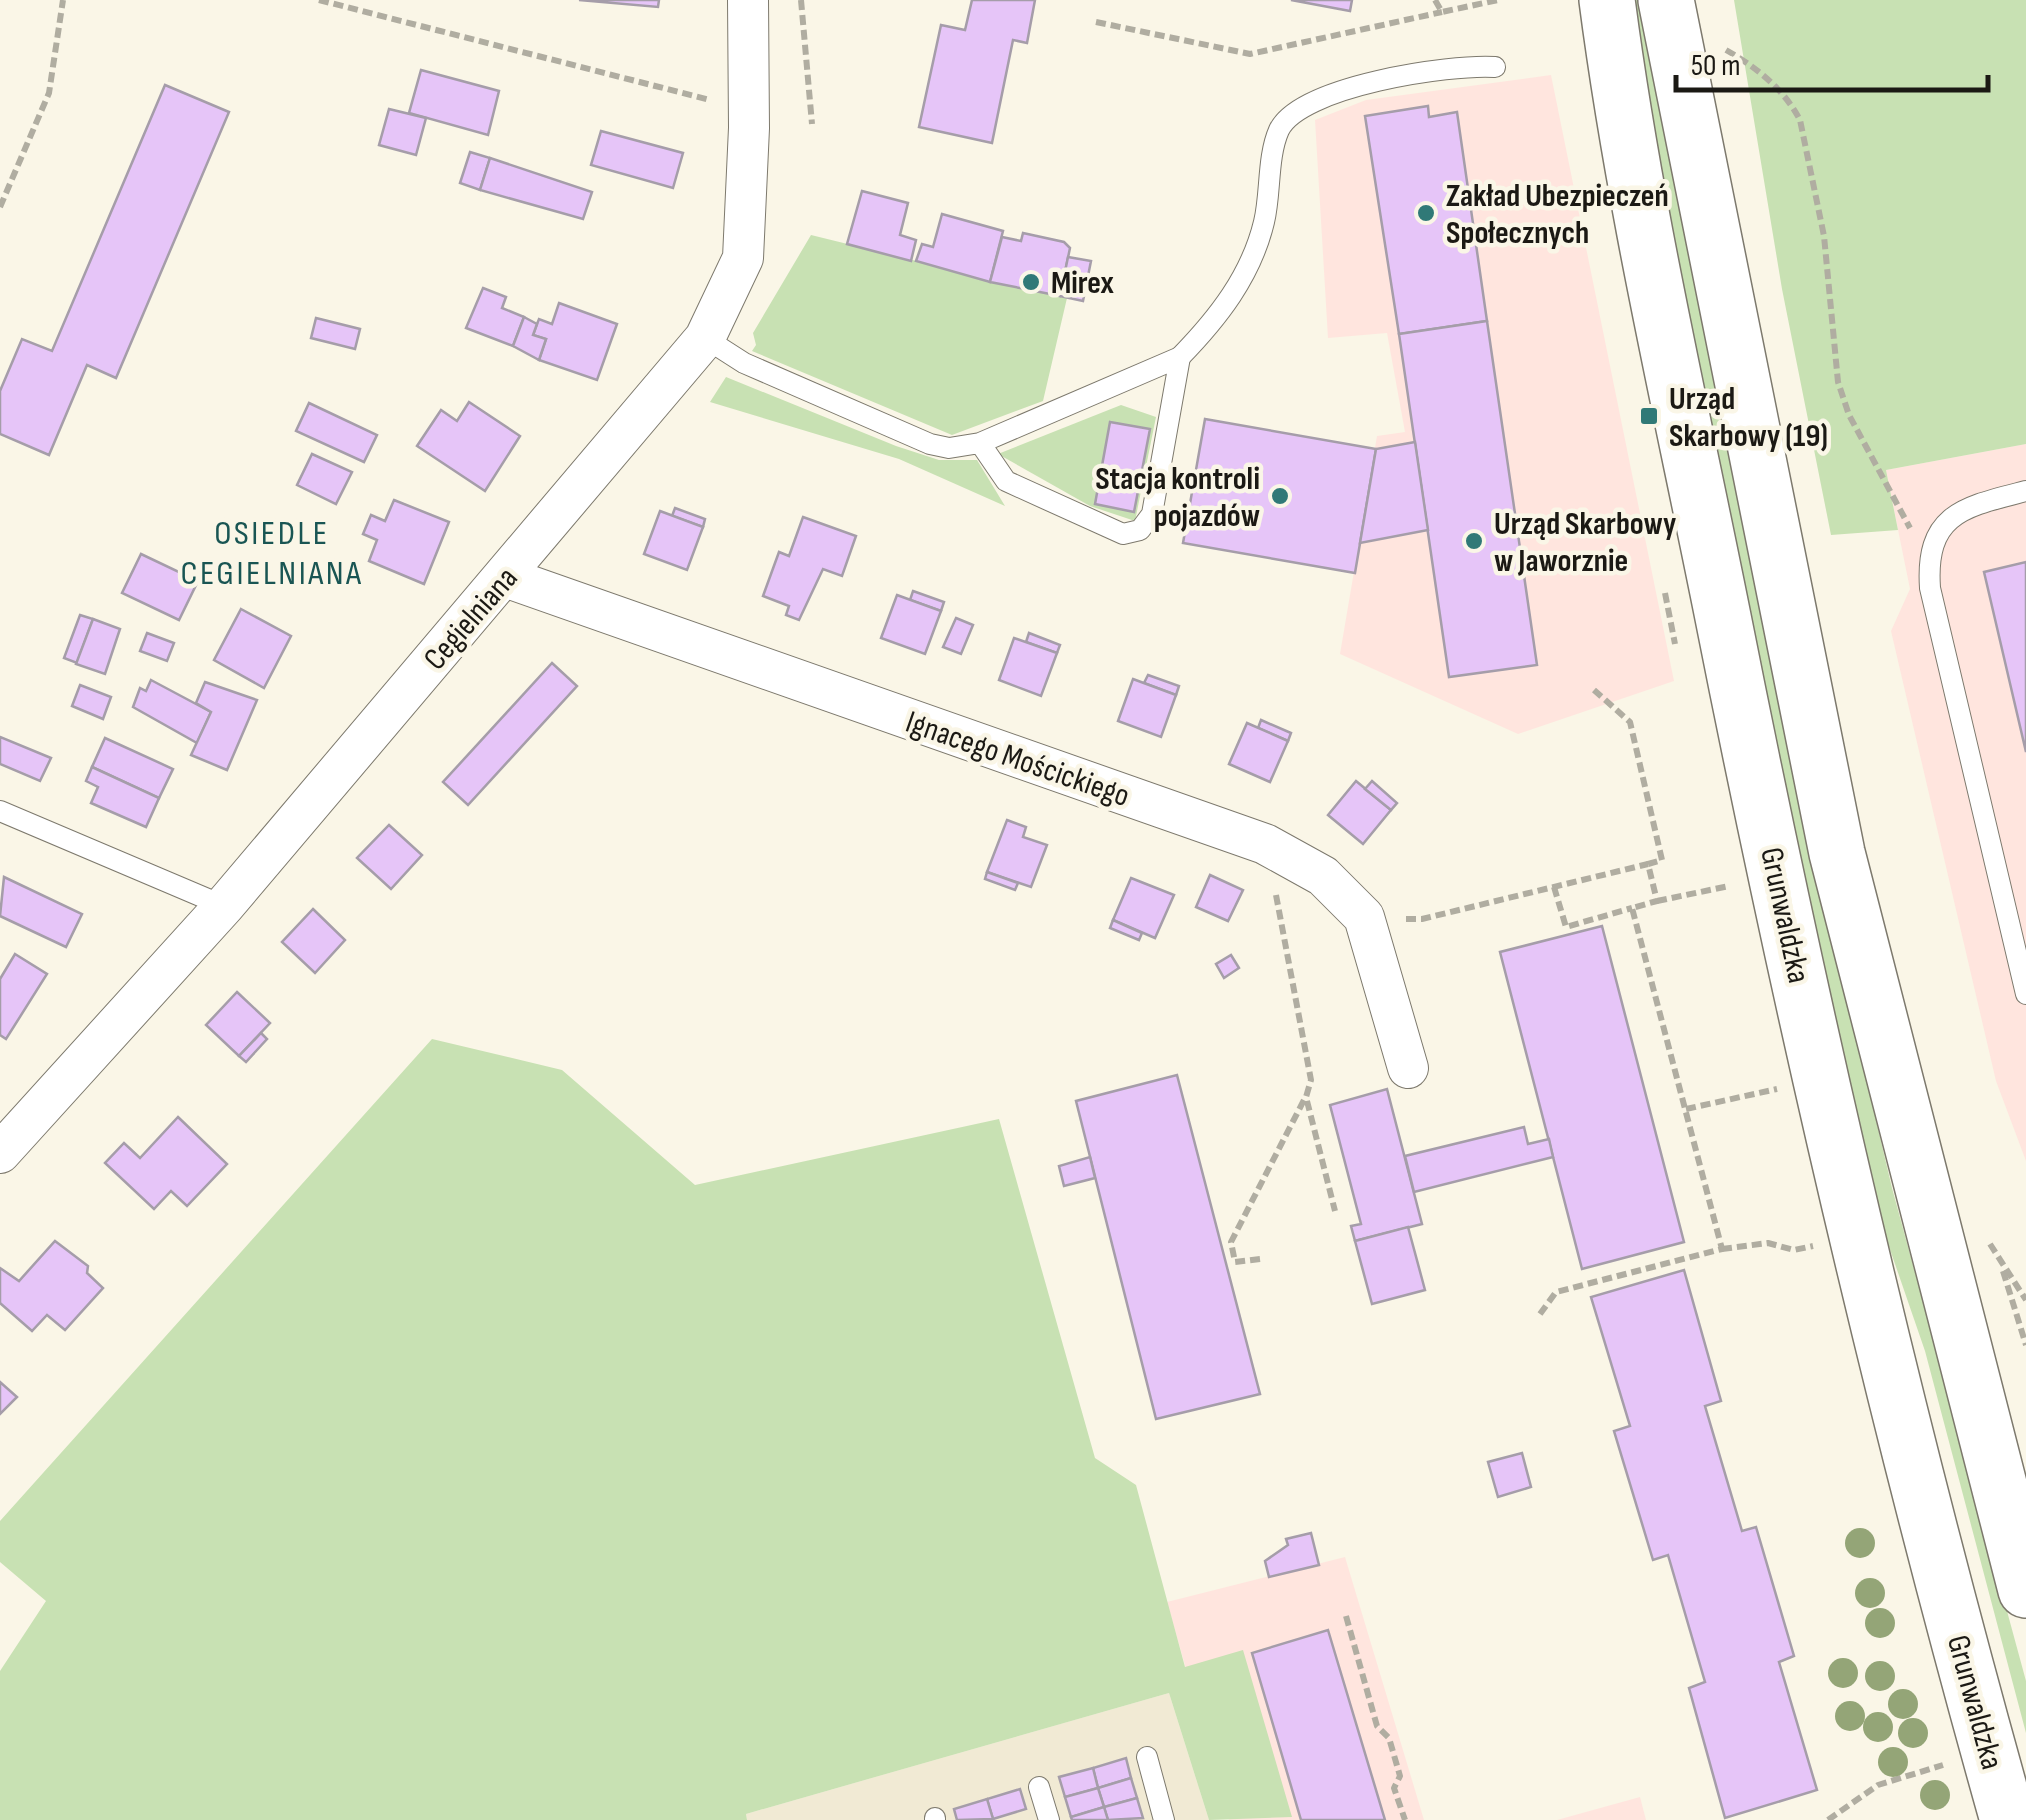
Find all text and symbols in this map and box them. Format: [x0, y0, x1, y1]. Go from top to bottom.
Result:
scale bar [1676, 30, 1988, 92]
text: 50 m [1691, 48, 1740, 84]
place label: Zakład Ubezpieczeń Społecznych [1446, 177, 1669, 253]
marker: Zakład Ubezpieczeń Społecznych [1415, 202, 1437, 224]
place label: Mirex [1051, 264, 1115, 303]
marker: Mirex [1020, 271, 1042, 293]
place label: Urząd Skarbowy (19) [1669, 380, 1828, 456]
marker: Urząd Skarbowy (19) [1638, 405, 1660, 427]
place label: Stacja kontroli pojazdów [1095, 460, 1260, 536]
marker: Stacja kontroli pojazdów [1269, 485, 1291, 507]
place label: Urząd Skarbowy w Jaworznie [1494, 505, 1676, 581]
district label: OSIEDLE CEGIELNIANA [180, 512, 364, 595]
marker: Urząd Skarbowy w Jaworznie [1463, 530, 1485, 552]
street label: Cegielniana [416, 560, 526, 678]
street label: Ignacego Mościckiego [900, 703, 1135, 816]
street label: Grunwaldzka [1751, 844, 1818, 987]
street label: Grunwaldzka [1938, 1631, 2011, 1774]

